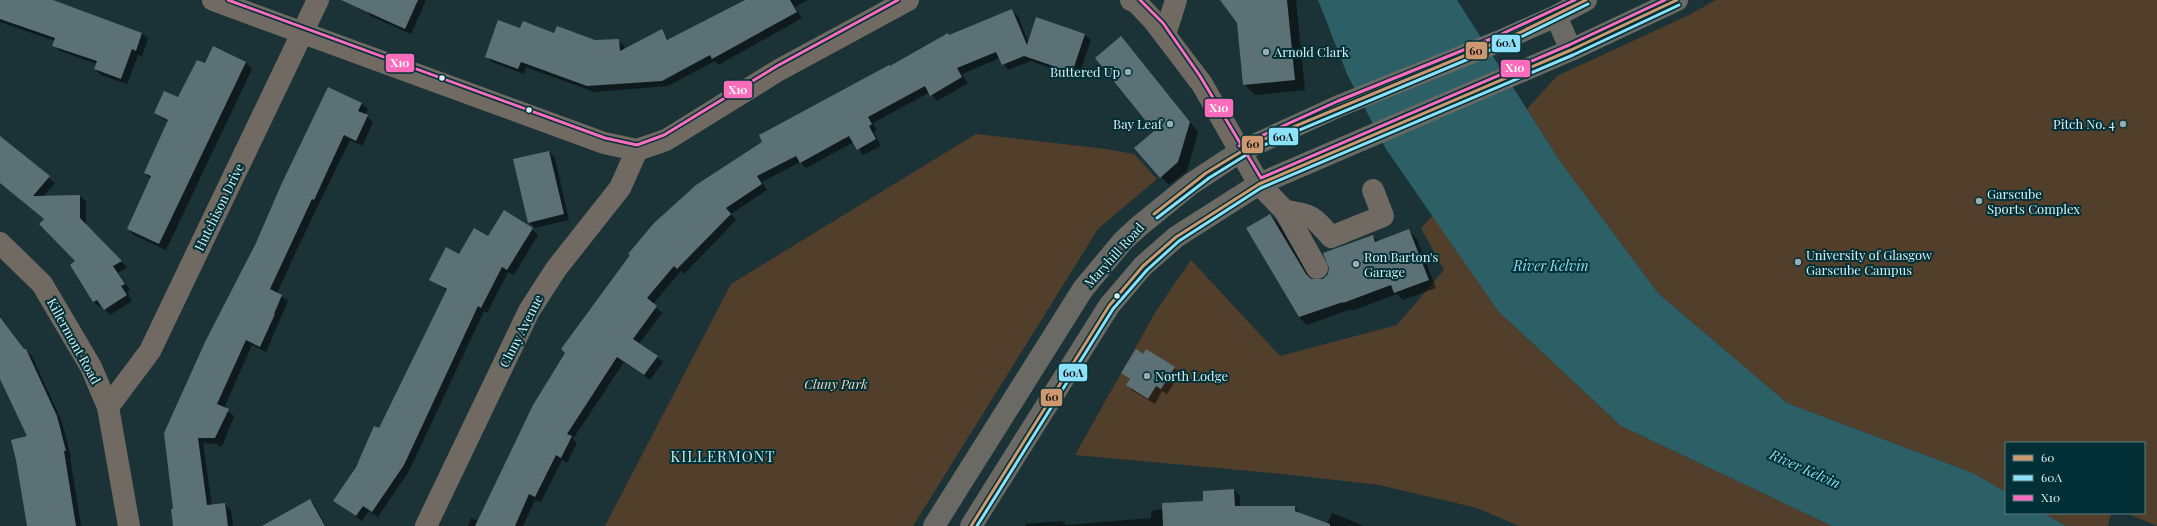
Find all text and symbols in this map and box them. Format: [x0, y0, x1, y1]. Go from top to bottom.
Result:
line badge: 60A [1491, 34, 1521, 53]
text: 60A [1496, 35, 1517, 50]
line badge: 60 [1465, 41, 1488, 60]
place label: Arnold Clark [1273, 43, 1350, 60]
text: 60 [1469, 43, 1483, 58]
marker: Arnold Clark [1261, 47, 1271, 57]
line badge: X10 [385, 53, 415, 73]
text: X10 [391, 55, 409, 70]
line badge: X10 [1500, 59, 1531, 78]
text: X10 [1506, 60, 1524, 75]
place label: Buttered Up [1050, 63, 1120, 80]
marker: Buttered Up [1123, 67, 1133, 77]
unlabelled marker [437, 73, 447, 83]
line badge: X10 [723, 80, 753, 99]
text: X10 [729, 82, 747, 97]
line badge: X10 [1204, 98, 1234, 118]
text: X10 [1210, 100, 1228, 115]
unlabelled marker [524, 105, 534, 115]
place label: Bay Leaf [1113, 115, 1164, 132]
place label: Pitch No. 4 [2053, 115, 2115, 132]
marker: Bay Leaf [1165, 119, 1175, 129]
marker: Pitch No. 4 [2118, 119, 2128, 129]
line badge: 60A [1268, 127, 1299, 146]
text: 60A [1273, 129, 1294, 144]
line badge: 60 [1241, 135, 1264, 154]
text: 60 [1246, 136, 1260, 151]
street label: Hutchison Drive [190, 160, 247, 253]
place label: Garscube Sports Complex [1987, 185, 2080, 217]
marker: Garscube Sports Complex [1974, 196, 1984, 206]
street label: Maryhill Road [1080, 218, 1147, 291]
place label: University of Glasgow Garscube Campus [1806, 246, 1932, 278]
place label: Ron Barton's Garage [1364, 248, 1439, 280]
water label: River Kelvin [1512, 256, 1589, 275]
marker: University of Glasgow Garscube Campus [1793, 257, 1803, 267]
marker: Ron Barton's Garage [1351, 259, 1361, 269]
street label: Cluny Avenue [495, 291, 546, 370]
unlabelled marker [1112, 291, 1122, 301]
street label: Killermont Road [44, 295, 105, 387]
line badge: 60A [1058, 363, 1088, 382]
text: 60A [1063, 365, 1084, 380]
place label: North Lodge [1155, 367, 1228, 384]
marker: North Lodge [1142, 371, 1152, 381]
park label: Cluny Park [804, 375, 868, 392]
line badge: 60 [1040, 388, 1063, 407]
text: 60 [1045, 389, 1059, 404]
legend [2005, 442, 2145, 514]
water label: River Kelvin [1766, 444, 1843, 493]
district label: KILLERMONT [670, 446, 776, 466]
text: 60 [2041, 449, 2054, 465]
text: 60A [2041, 469, 2062, 485]
text: X10 [2041, 489, 2060, 505]

